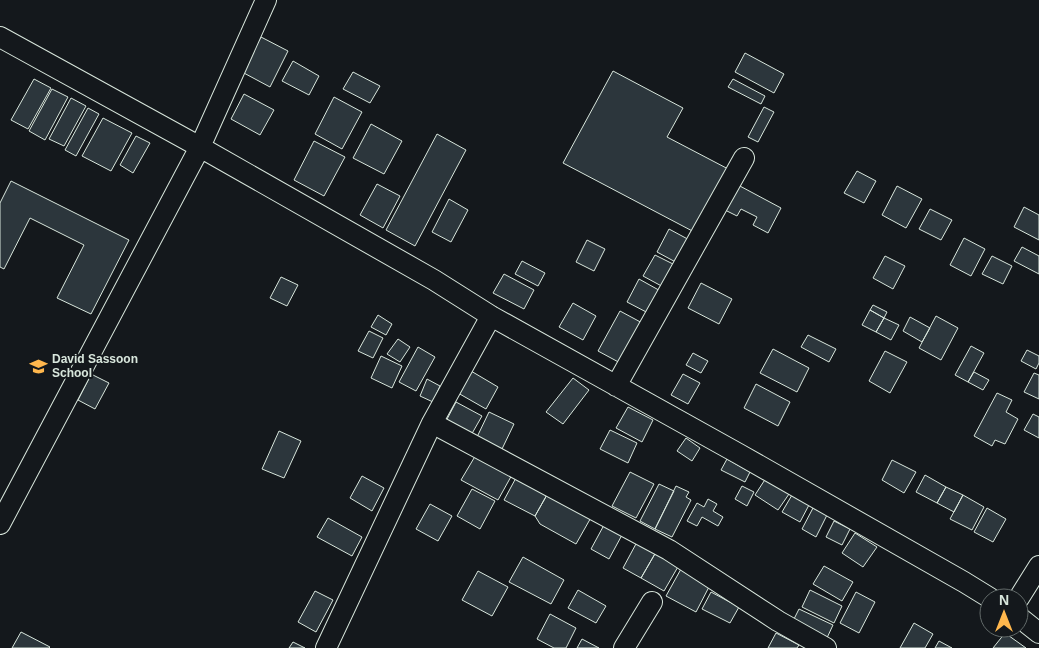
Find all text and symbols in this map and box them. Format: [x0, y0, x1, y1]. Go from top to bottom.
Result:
place label: David Sassoon School [52, 352, 138, 380]
school or university icon: David Sassoon School [28, 356, 48, 376]
north arrow [979, 588, 1029, 638]
text: N [999, 592, 1009, 608]

